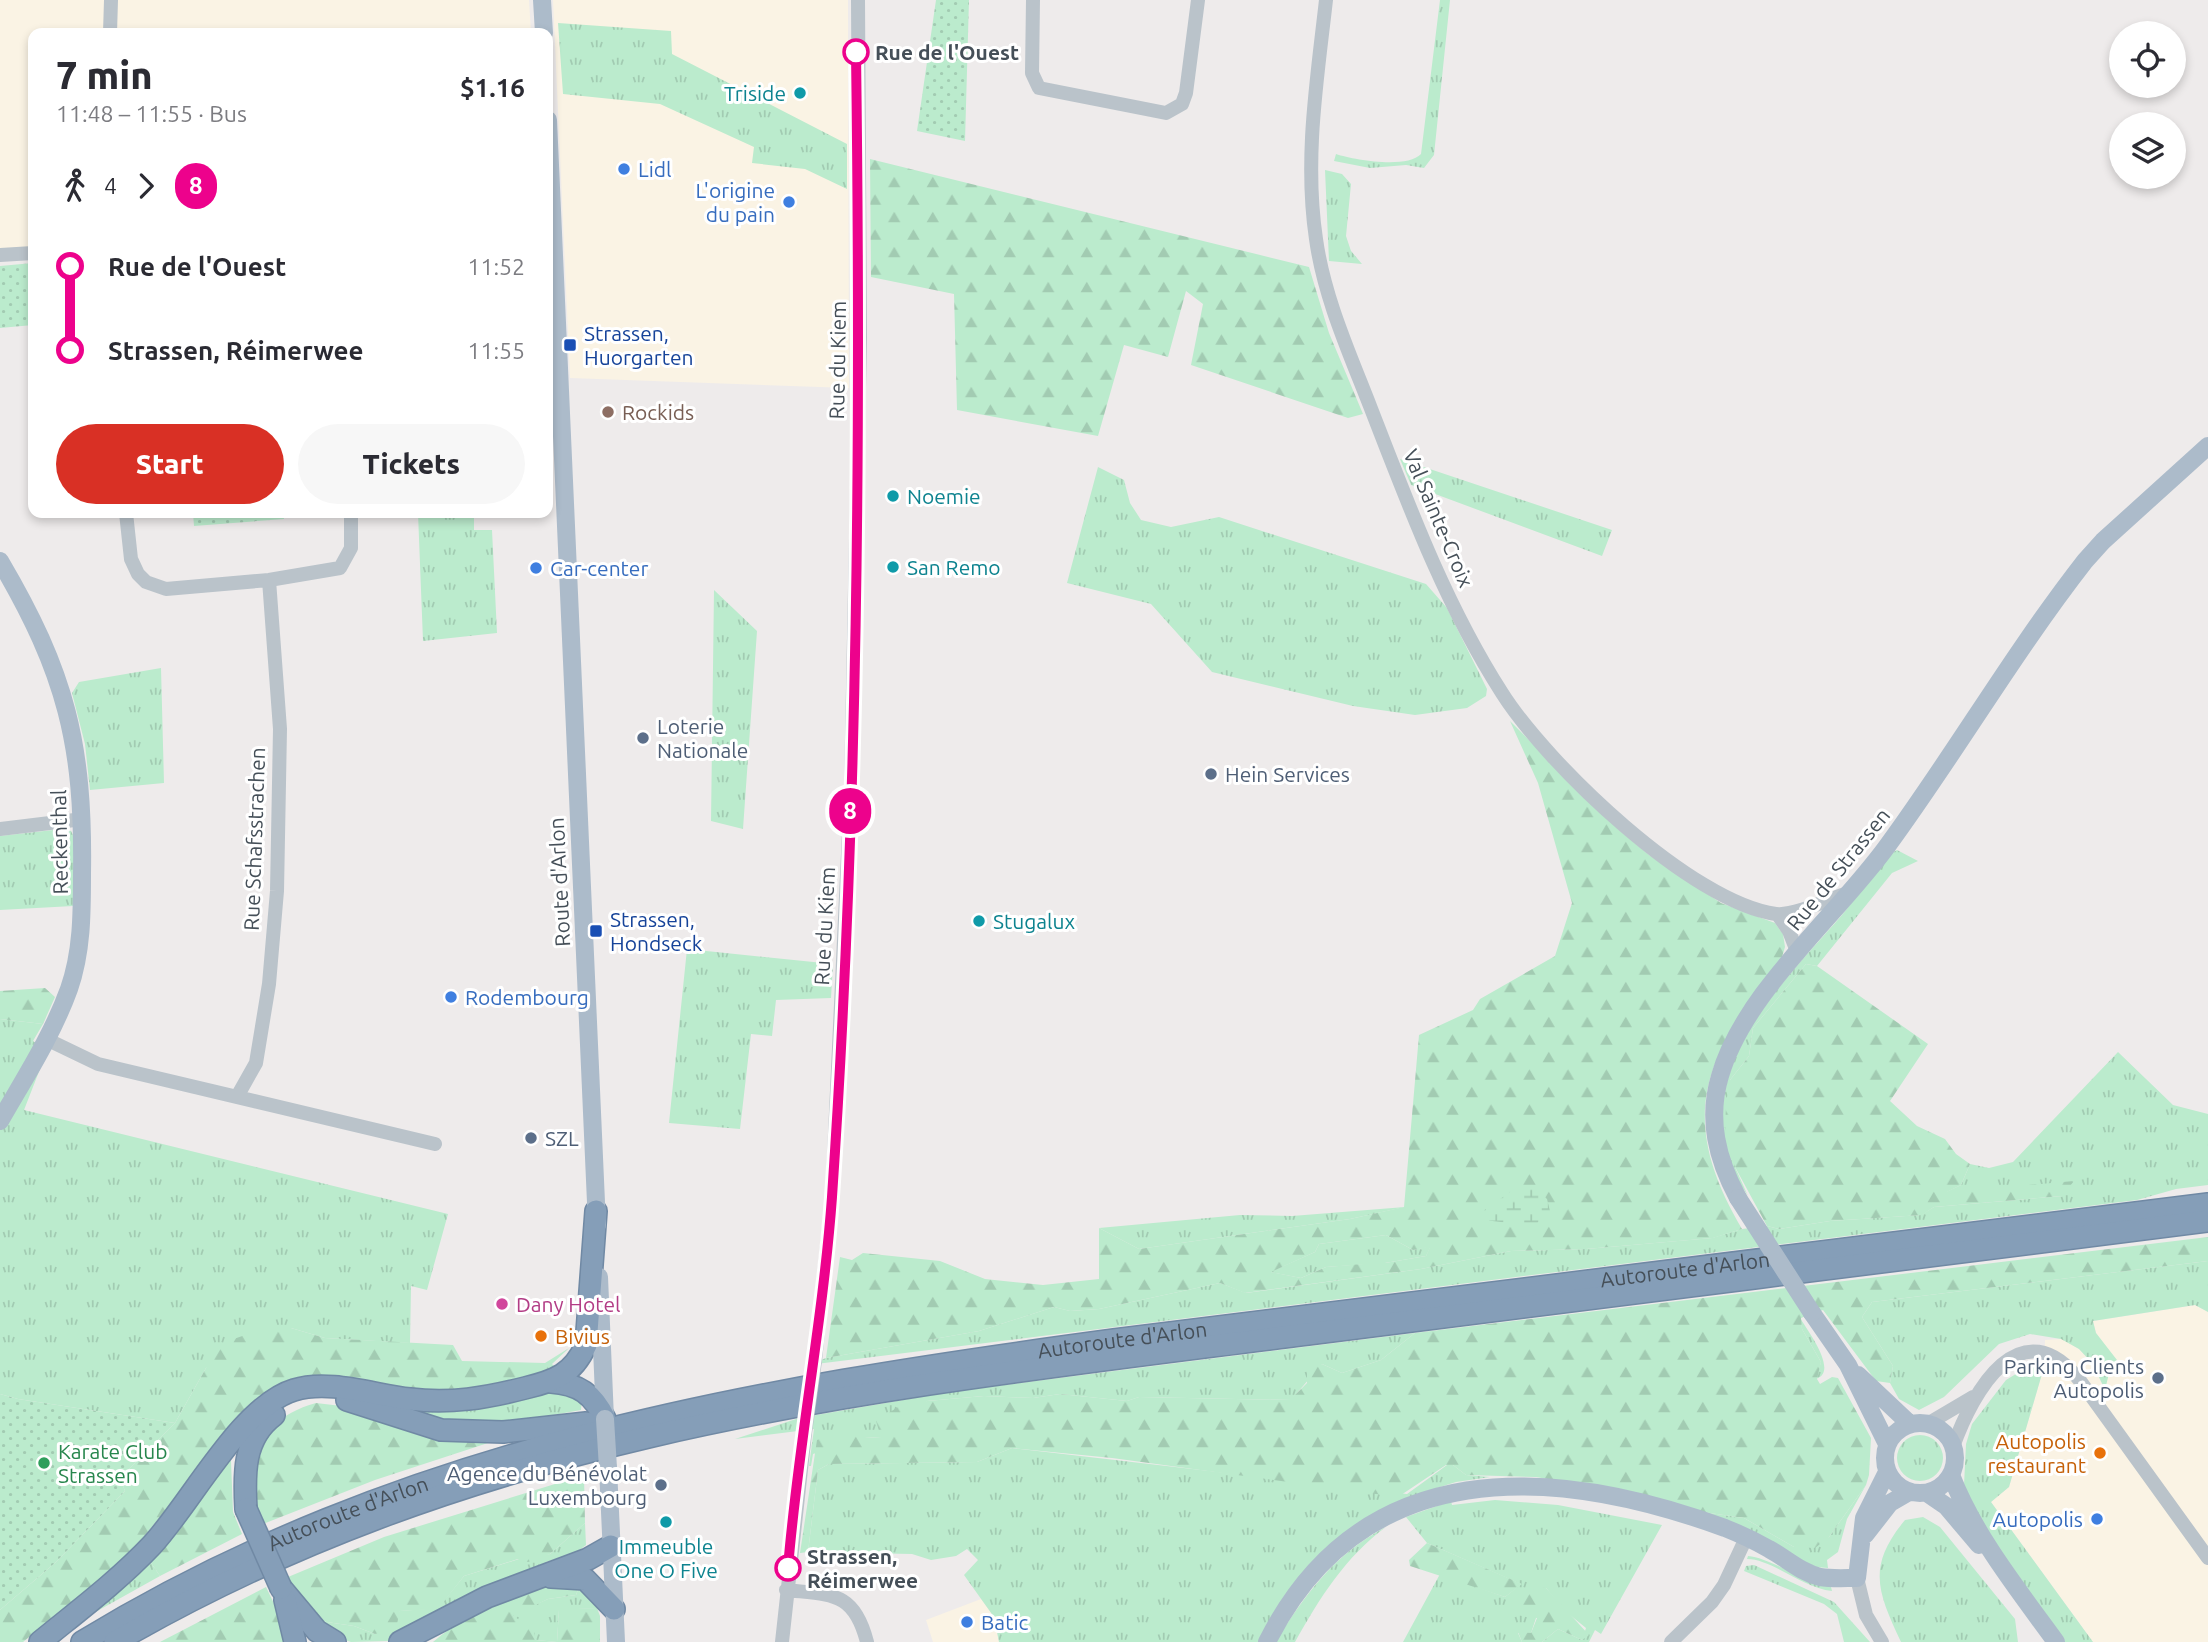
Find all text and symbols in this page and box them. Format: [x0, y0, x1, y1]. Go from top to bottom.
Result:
map controls [2109, 21, 2186, 189]
button: locate [2109, 21, 2186, 98]
marker: Rue de l'Ouest [843, 39, 869, 65]
place label: Rue de l'Ouest [875, 40, 1019, 64]
text: 7 min [56, 54, 153, 96]
text: $1.16 [460, 73, 525, 102]
place label: Triside [724, 81, 786, 105]
marker: Triside [792, 85, 808, 101]
text: 11:48 – 11:55 · Bus [56, 101, 247, 126]
button: layers [2109, 112, 2186, 189]
place label: Lidl [638, 157, 672, 181]
marker: Lidl [616, 161, 632, 177]
icon: walk [56, 167, 94, 205]
icon: forward [127, 167, 165, 205]
text: 8 [189, 172, 203, 199]
text: 4 [104, 173, 117, 198]
place label: L'origine du pain [695, 178, 775, 226]
marker: L'origine du pain [781, 194, 797, 210]
text: Rue de l'Ouest [108, 252, 286, 281]
text: 11:52 [467, 254, 525, 279]
street label: Rue du Kiem [824, 301, 850, 419]
place label: Strassen, Huorgarten [584, 321, 693, 369]
text: Strassen, Réimerwee [108, 336, 363, 365]
marker: Strassen, Huorgarten [562, 337, 578, 353]
text: 11:55 [467, 338, 525, 363]
place label: Rockids [622, 400, 694, 424]
marker: Rockids [600, 404, 616, 420]
button: Start [56, 424, 284, 504]
button: Tickets [298, 424, 525, 504]
street label: Val Sainte-Croix [1399, 445, 1479, 591]
place label: Noemie [907, 484, 981, 508]
marker: Noemie [885, 488, 901, 504]
place label: San Remo [907, 555, 1001, 579]
place label: Car-center [550, 556, 648, 580]
marker: San Remo [885, 559, 901, 575]
marker: Car-center [528, 560, 544, 576]
place label: Loterie Nationale [657, 714, 748, 762]
marker: Loterie Nationale [635, 730, 651, 746]
street label: Rue Schafsstrachen [239, 747, 269, 931]
place label: Hein Services [1225, 762, 1350, 786]
marker: Hein Services [1203, 766, 1219, 782]
line badge: 8 [827, 788, 873, 834]
street label: Reckenthal [46, 789, 72, 895]
text: 8 [843, 797, 857, 824]
street label: Rue de Strassen [1781, 803, 1895, 935]
street label: Route d'Arlon [544, 817, 574, 947]
street label: Rue du Kiem [809, 866, 839, 986]
place label: Strassen, Hondseck [610, 907, 703, 955]
place label: Stugalux [993, 909, 1076, 933]
marker: Stugalux [971, 913, 987, 929]
marker: Strassen, Hondseck [588, 923, 604, 939]
place label: Rodembourg [465, 985, 589, 1009]
marker: Rodembourg [443, 989, 459, 1005]
place label: SZL [545, 1126, 579, 1150]
marker: SZL [523, 1130, 539, 1146]
street label: Autoroute d'Arlon [1599, 1247, 1771, 1291]
place label: Dany Hotel [516, 1292, 621, 1316]
marker: Dany Hotel [494, 1296, 510, 1312]
street label: Autoroute d'Arlon [1036, 1317, 1208, 1362]
place label: Bivius [555, 1324, 610, 1348]
marker: Bivius [533, 1328, 549, 1344]
place label: Parking Clients Autopolis [2004, 1354, 2144, 1402]
marker: Parking Clients Autopolis [2150, 1370, 2166, 1386]
place label: Autopolis restaurant [1987, 1429, 2086, 1477]
place label: Karate Club Strassen [58, 1439, 168, 1487]
marker: Autopolis restaurant [2092, 1445, 2108, 1461]
marker: Karate Club Strassen [36, 1455, 52, 1471]
place label: Agence du Bénévolat Luxembourg [447, 1461, 647, 1509]
street label: Autoroute d'Arlon [264, 1471, 431, 1555]
marker: Agence du Bénévolat Luxembourg [653, 1477, 669, 1493]
place label: Autopolis [1993, 1507, 2083, 1531]
marker: Autopolis [2089, 1511, 2105, 1527]
marker: Immeuble One O Five [658, 1514, 674, 1530]
place label: Immeuble One O Five [614, 1534, 718, 1582]
place label: Strassen, Réimerwee [807, 1544, 918, 1592]
marker: Strassen, Réimerwee [775, 1555, 801, 1581]
place label: Batic [981, 1610, 1028, 1634]
marker: Batic [959, 1614, 975, 1630]

